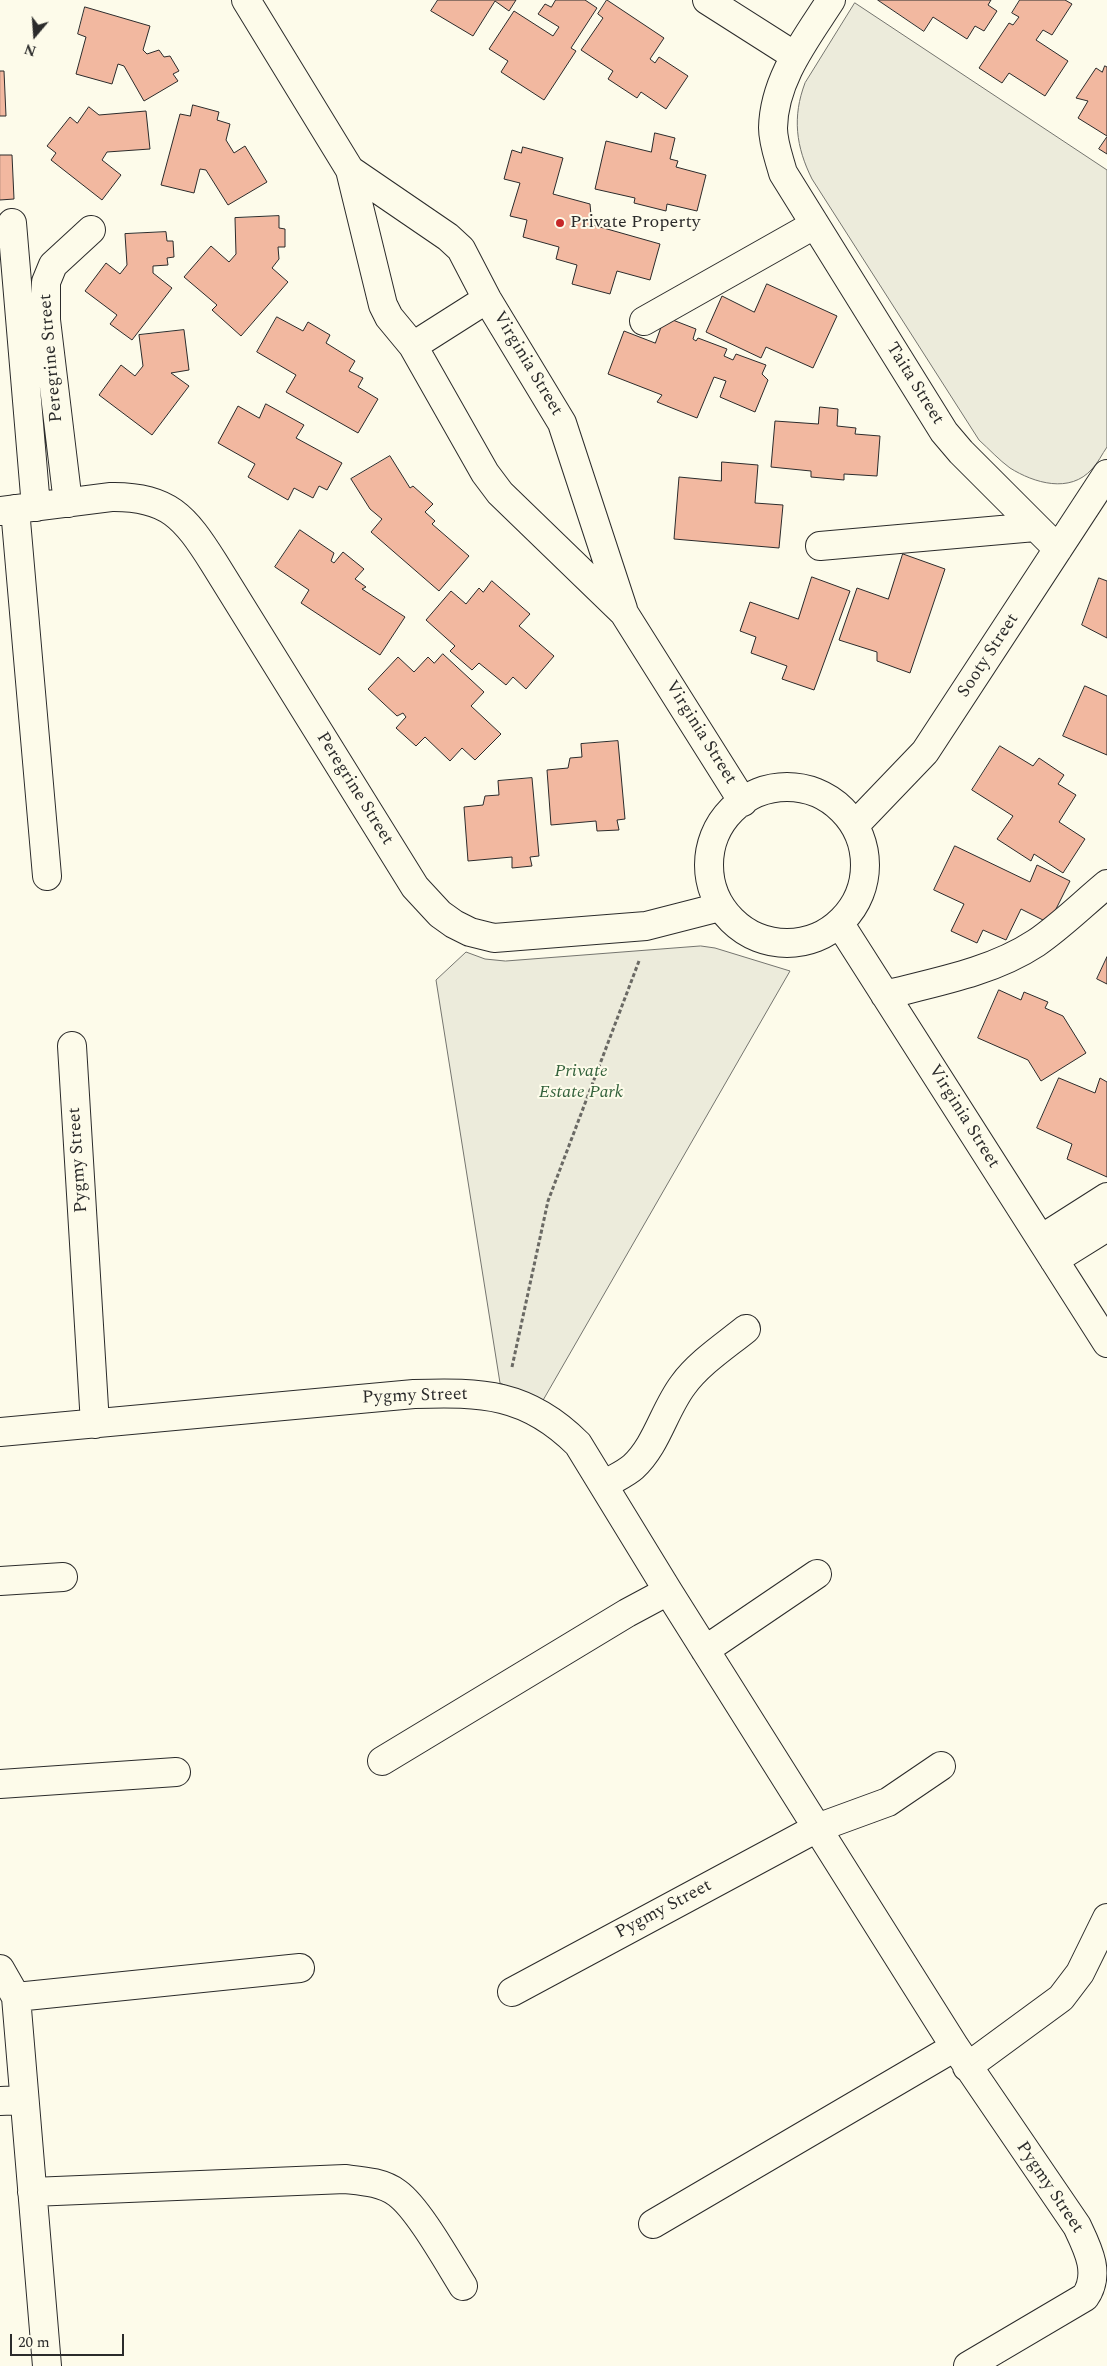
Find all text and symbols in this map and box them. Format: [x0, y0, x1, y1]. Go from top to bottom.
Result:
north arrow [10, 10, 60, 60]
text: N [22, 38, 39, 61]
place label: Private Property [570, 212, 700, 234]
marker: Private Property [554, 217, 566, 229]
street label: Peregrine Street [36, 293, 68, 423]
street label: Virginia Street [487, 308, 567, 420]
street label: Taita Street [880, 339, 948, 429]
street label: Sooty Street [954, 610, 1024, 702]
street label: Virginia Street [660, 677, 740, 789]
street label: Peregrine Street [311, 729, 397, 849]
park label: Private Estate Park [539, 1061, 623, 1104]
street label: Virginia Street [923, 1061, 1003, 1173]
street label: Pygmy Street [65, 1106, 93, 1214]
street label: Pygmy Street [362, 1384, 468, 1410]
street label: Pygmy Street [612, 1876, 716, 1944]
street label: Pygmy Street [1010, 2138, 1088, 2238]
scale bar [12, 2324, 126, 2356]
text: 20 m [18, 2331, 50, 2354]

